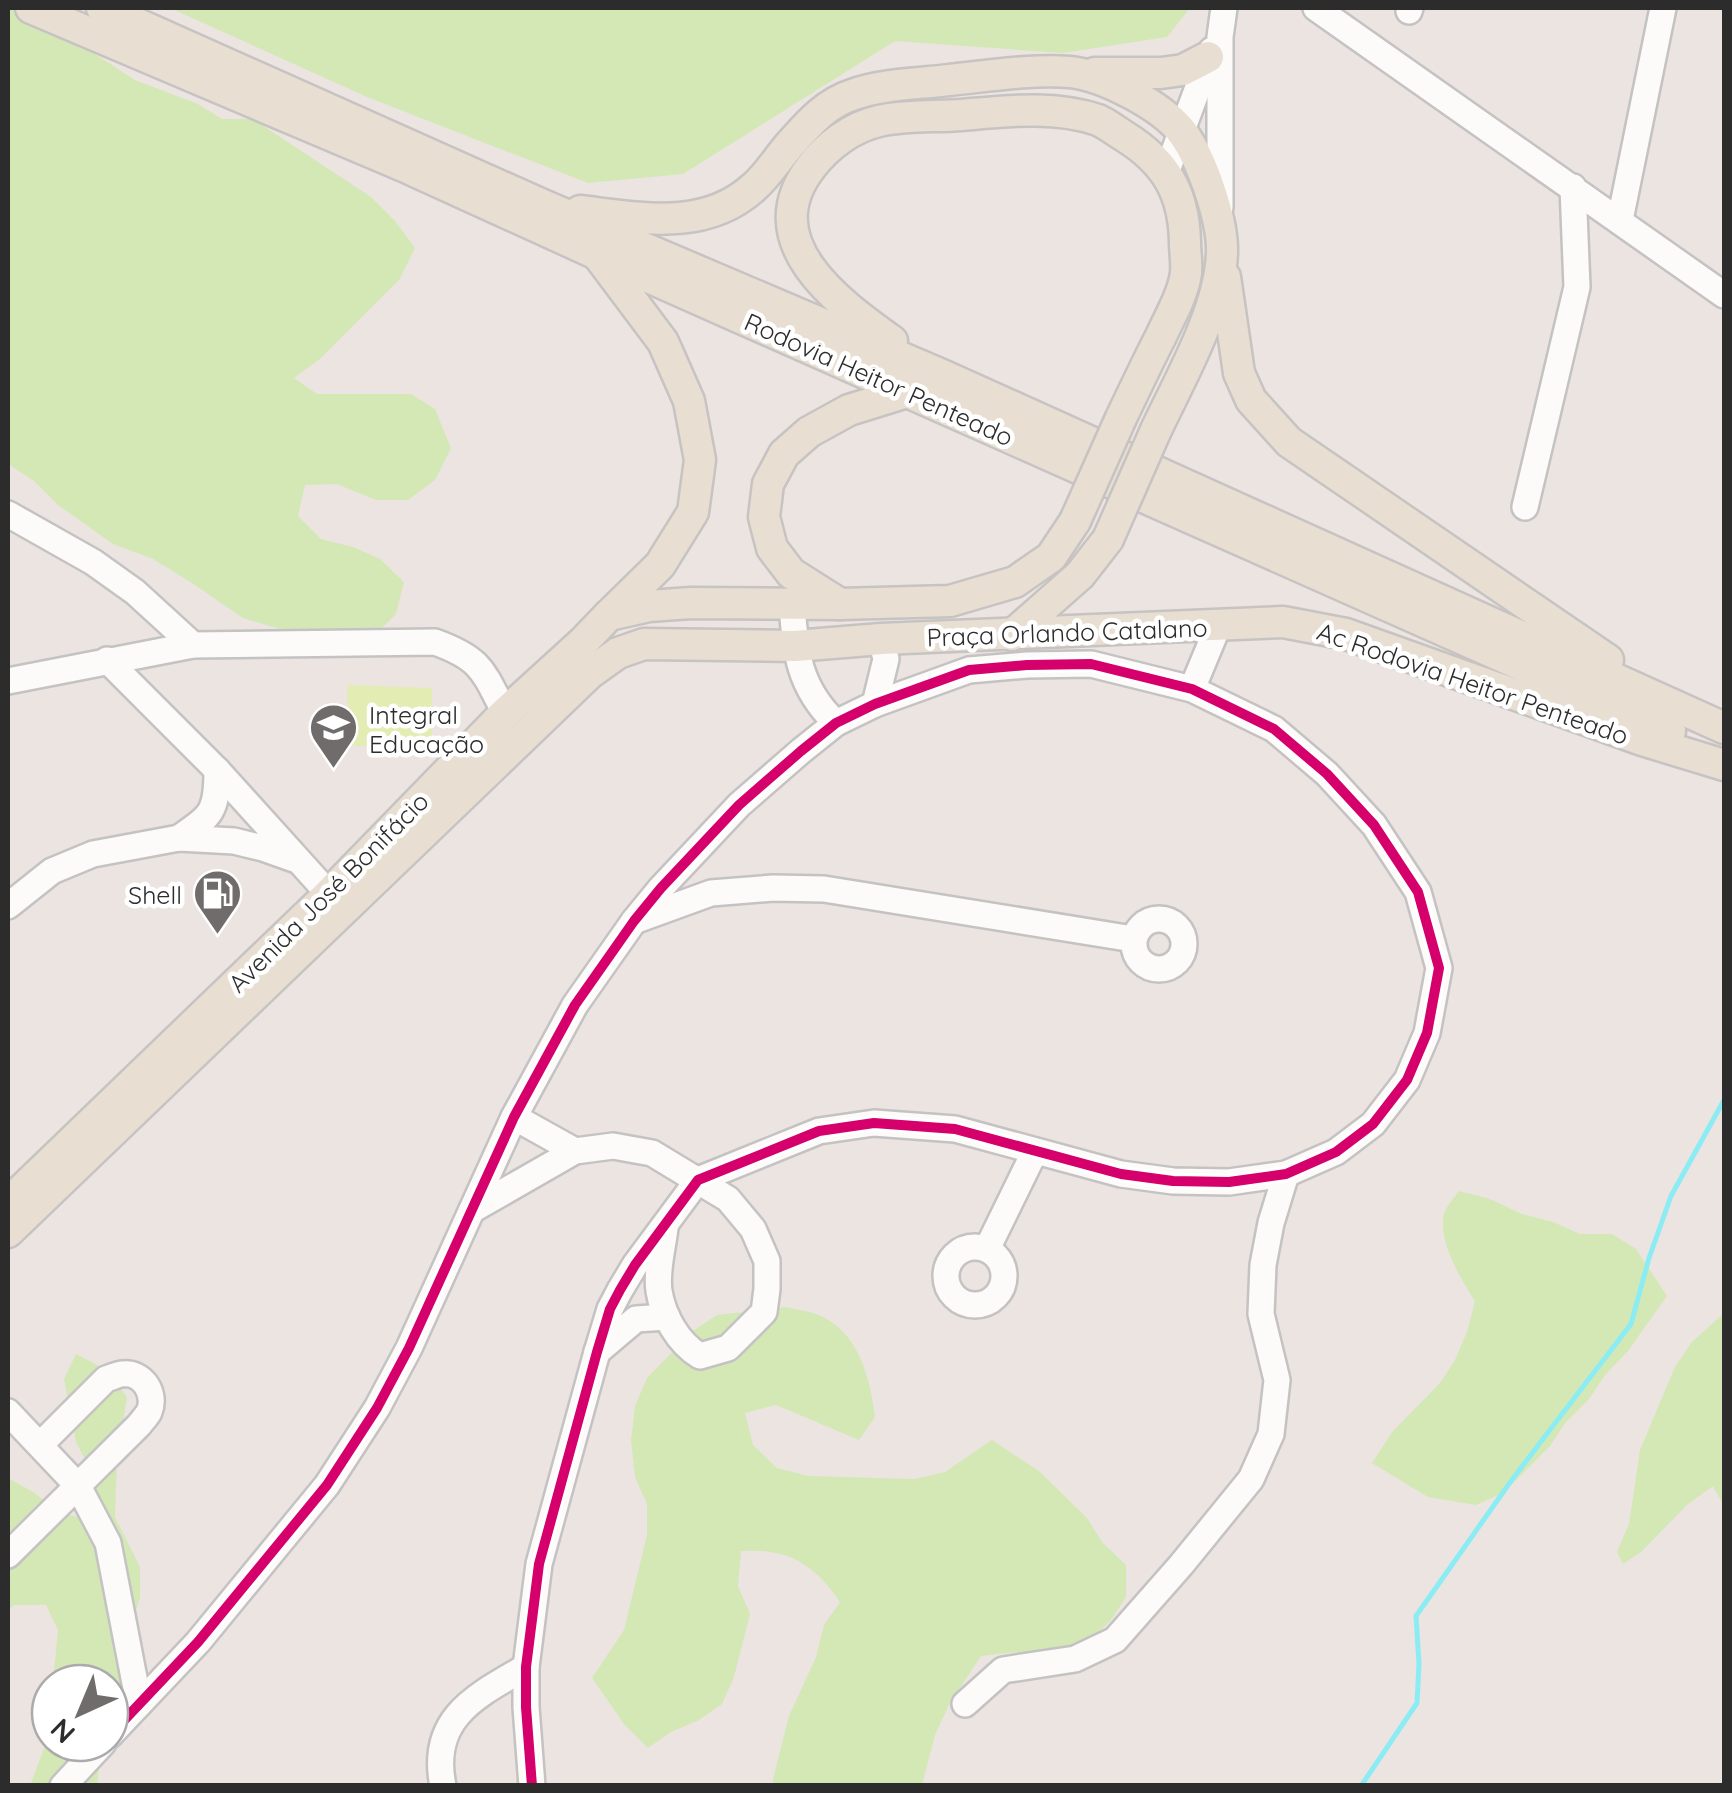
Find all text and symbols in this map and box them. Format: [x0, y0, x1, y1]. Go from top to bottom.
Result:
street label: Rodovia Heitor Penteado [740, 306, 1018, 452]
street label: Praça Orlando Catalano [926, 612, 1208, 652]
street label: Ac Rodovia Heitor Penteado [1313, 615, 1633, 751]
place label: Integral Educação [369, 699, 484, 759]
school or university icon: Integral Educação [308, 702, 360, 770]
street label: Avenida José Bonifácio [221, 785, 435, 999]
fuel station icon: Shell [191, 868, 243, 936]
place label: Shell [128, 879, 182, 910]
north arrow [30, 1663, 130, 1763]
text: N [43, 1712, 82, 1751]

